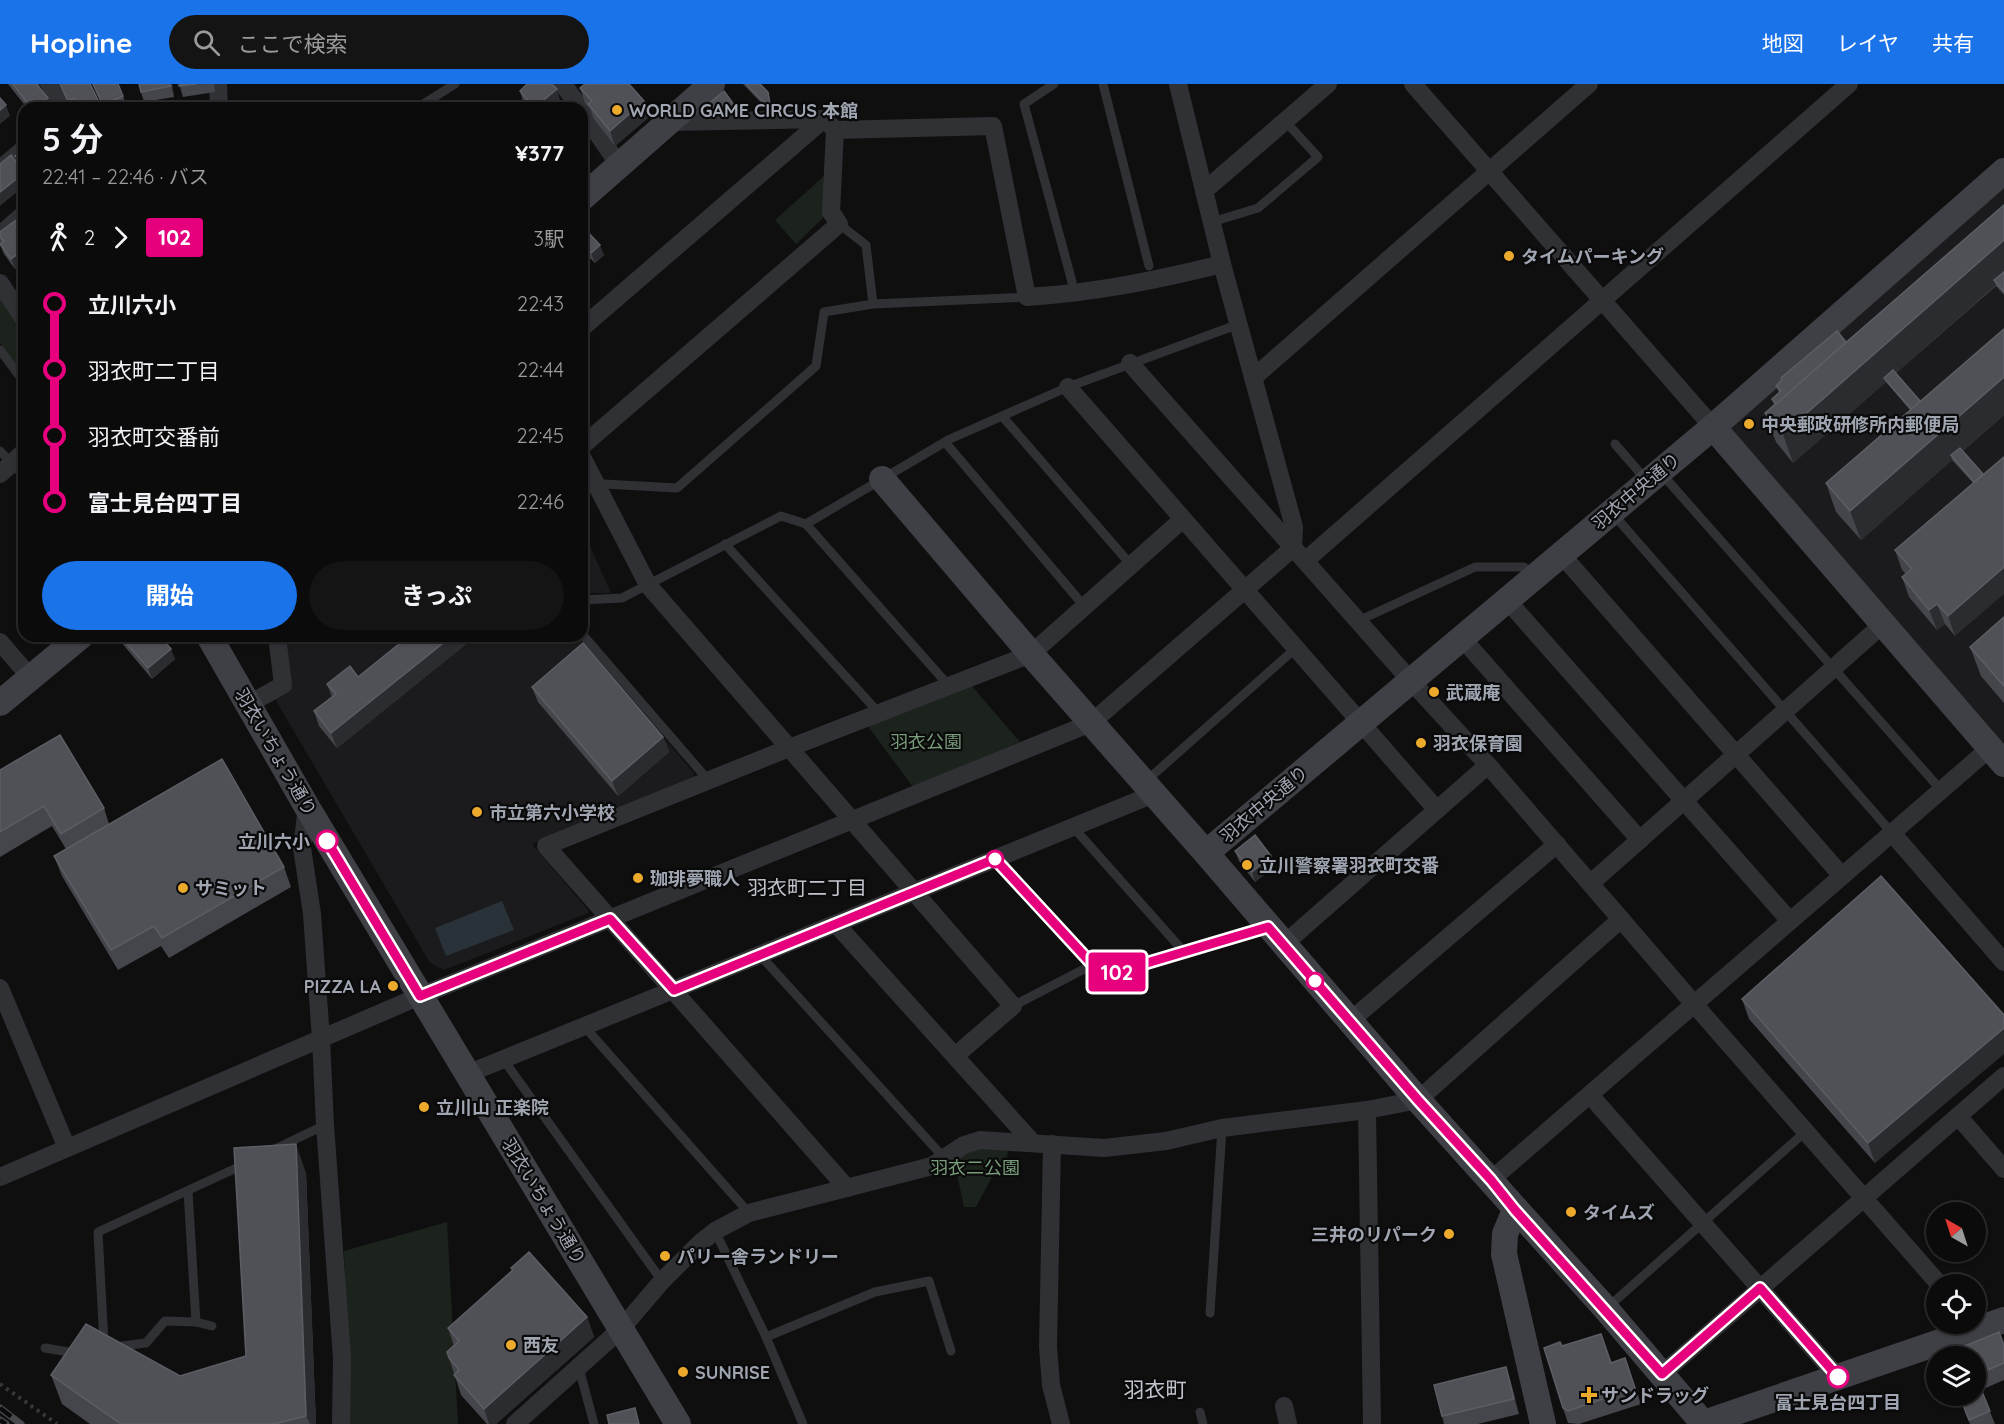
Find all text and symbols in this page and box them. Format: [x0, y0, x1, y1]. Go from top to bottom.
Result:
search box [169, 15, 589, 69]
text: Hopline [30, 25, 133, 60]
icon: search [190, 26, 223, 59]
text: ここで検索 [238, 30, 348, 58]
text: 地図 [1762, 30, 1804, 56]
text: レイヤ [1837, 30, 1899, 56]
text: 共有 [1932, 30, 1974, 56]
place label: WORLD GAME CIRCUS 本館 [629, 99, 858, 122]
marker: WORLD GAME CIRCUS 本館 [610, 103, 624, 117]
text: 5 分 [42, 118, 103, 159]
text: ¥377 [515, 139, 564, 167]
text: 22:41 – 22:46 · バス [42, 164, 209, 189]
icon: walk [42, 221, 75, 254]
icon: forward [104, 221, 137, 254]
text: 102 [158, 224, 191, 250]
text: 2 [84, 225, 95, 250]
text: 3駅 [534, 226, 564, 251]
place label: タイムパーキング [1521, 245, 1664, 268]
marker: タイムパーキング [1502, 249, 1516, 263]
text: 立川六小 [88, 291, 176, 319]
text: 22:43 [517, 291, 564, 316]
text: 羽衣町二丁目 [88, 357, 220, 385]
text: 22:44 [517, 357, 564, 382]
place label: 中央郵政研修所内郵便局 [1761, 413, 1959, 436]
marker: 中央郵政研修所内郵便局 [1742, 417, 1756, 431]
text: 羽衣町交番前 [88, 423, 220, 451]
text: 22:45 [517, 423, 564, 448]
street label: 羽衣中央通り [1587, 447, 1685, 535]
text: 富士見台四丁目 [88, 489, 242, 517]
text: 22:46 [517, 489, 564, 514]
button: 開始 [42, 561, 297, 630]
button: きっぷ [309, 561, 564, 630]
place label: 武蔵庵 [1446, 681, 1500, 704]
street label: 羽衣いちょう通り [230, 684, 322, 820]
marker: 武蔵庵 [1427, 685, 1441, 699]
park label: 羽衣公園 [890, 730, 962, 753]
place label: 羽衣保育園 [1433, 732, 1523, 755]
marker: 羽衣保育園 [1414, 736, 1428, 750]
street label: 羽衣中央通り [1215, 760, 1313, 848]
place label: 市立第六小学校 [489, 801, 615, 824]
marker: 市立第六小学校 [470, 805, 484, 819]
place label: 立川六小 [238, 830, 310, 853]
marker: 立川六小 [316, 830, 338, 852]
unlabelled marker [986, 850, 1004, 868]
place label: 立川警察署羽衣町交番 [1259, 854, 1439, 877]
marker: 立川警察署羽衣町交番 [1240, 858, 1254, 872]
place label: 珈琲夢職人 [650, 867, 740, 890]
marker: 珈琲夢職人 [631, 871, 645, 885]
district label: 羽衣町二丁目 [747, 875, 867, 900]
place label: サミット [195, 877, 267, 900]
marker: サミット [176, 881, 190, 895]
line badge: 102 [1082, 952, 1152, 992]
text: 102 [1100, 959, 1134, 985]
unlabelled marker [1306, 972, 1324, 990]
place label: PIZZA LA [304, 975, 381, 998]
marker: PIZZA LA [386, 979, 400, 993]
place label: 立川山 正楽院 [436, 1096, 549, 1119]
marker: 立川山 正楽院 [417, 1100, 431, 1114]
street label: 羽衣いちょう通り [497, 1133, 591, 1269]
park label: 羽衣二公園 [930, 1156, 1020, 1179]
place label: タイムズ [1583, 1201, 1655, 1224]
north arrow [1926, 1202, 1986, 1262]
map controls [1926, 1202, 1986, 1406]
marker: タイムズ [1564, 1205, 1578, 1219]
place label: 三井のリパーク [1311, 1223, 1437, 1246]
marker: 三井のリパーク [1442, 1227, 1456, 1241]
place label: パリー舎ランドリー [677, 1245, 839, 1268]
marker: パリー舎ランドリー [658, 1249, 672, 1263]
button: locate [1926, 1274, 1986, 1334]
place label: 西友 [523, 1334, 559, 1357]
marker: 西友 [504, 1338, 518, 1352]
button: layers [1926, 1346, 1986, 1406]
place label: SUNRISE [695, 1361, 770, 1384]
marker: SUNRISE [676, 1365, 690, 1379]
marker: 富士見台四丁目 [1827, 1366, 1849, 1388]
district label: 羽衣町 [1124, 1376, 1187, 1402]
place label: サンドラッグ [1601, 1384, 1709, 1407]
marker: サンドラッグ [1582, 1388, 1596, 1402]
place label: 富士見台四丁目 [1775, 1391, 1901, 1414]

